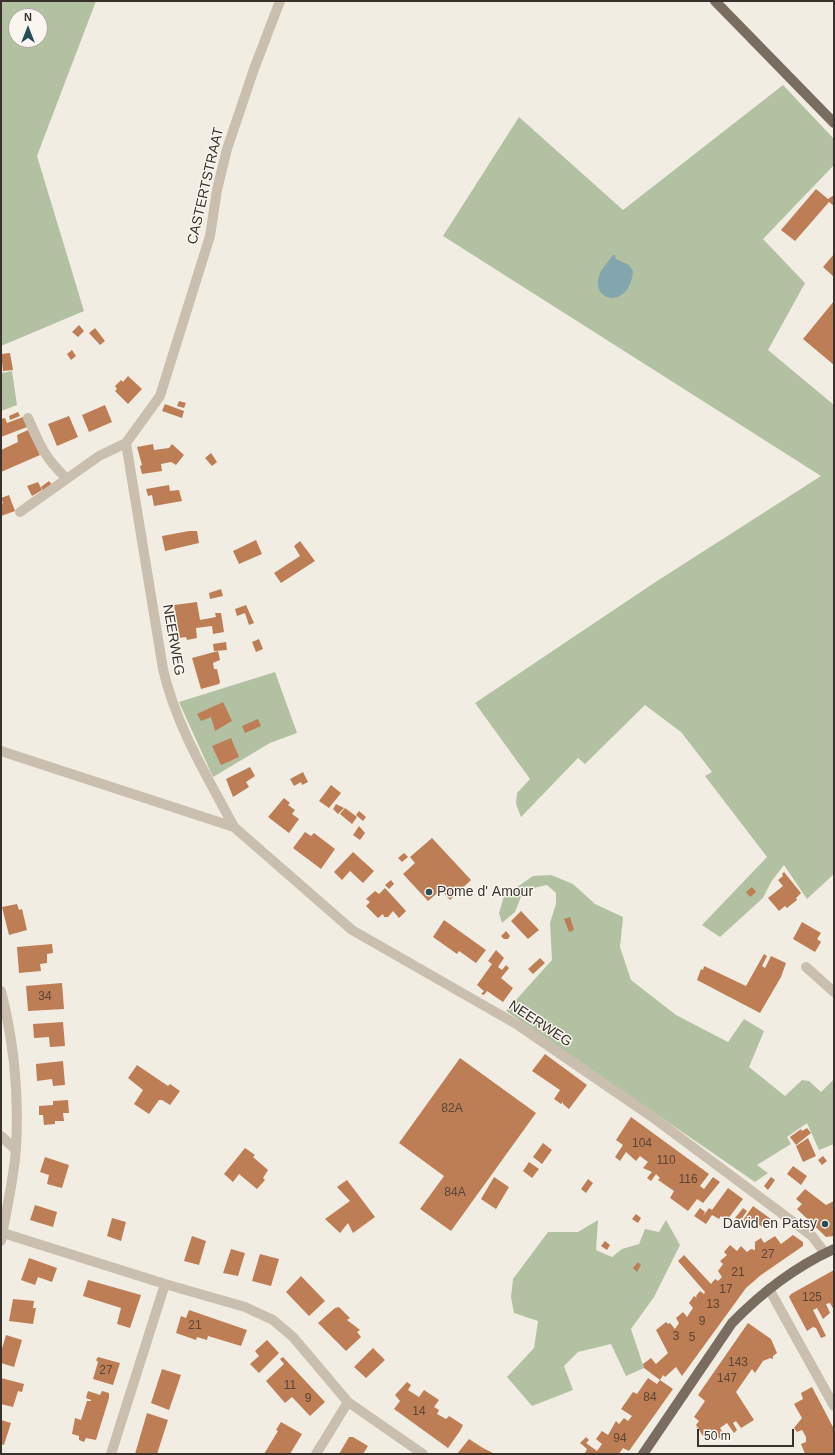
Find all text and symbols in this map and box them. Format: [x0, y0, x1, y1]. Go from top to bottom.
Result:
north arrow [8, 8, 48, 48]
text: N [24, 11, 32, 23]
street label: CASTERTSTRAAT [184, 126, 228, 246]
street label: NEERWEG [158, 603, 188, 677]
place label: Pome d' Amour [437, 884, 533, 900]
marker: Pome d' Amour [424, 887, 434, 897]
house number: 34 [38, 990, 52, 1004]
street label: NEERWEG [505, 997, 575, 1051]
house number: 82A [441, 1102, 463, 1116]
house number: 104 [632, 1137, 652, 1151]
house number: 110 [656, 1154, 676, 1168]
house number: 116 [678, 1173, 698, 1187]
house number: 84A [444, 1186, 466, 1200]
place label: David en Patsy [723, 1216, 817, 1232]
marker: David en Patsy [820, 1219, 830, 1229]
house number: 27 [761, 1248, 775, 1262]
house number: 21 [731, 1266, 745, 1280]
house number: 17 [719, 1283, 733, 1297]
house number: 125 [802, 1291, 822, 1305]
house number: 13 [706, 1298, 720, 1312]
house number: 9 [699, 1315, 705, 1329]
house number: 21 [188, 1319, 202, 1333]
house number: 3 [673, 1330, 679, 1344]
house number: 5 [689, 1331, 695, 1345]
house number: 143 [728, 1356, 748, 1370]
house number: 27 [99, 1364, 113, 1378]
house number: 147 [717, 1372, 737, 1386]
house number: 11 [284, 1379, 296, 1393]
house number: 84 [643, 1391, 657, 1405]
house number: 9 [305, 1392, 311, 1406]
house number: 14 [412, 1405, 426, 1419]
scale bar [699, 1421, 796, 1447]
text: 50 m [704, 1429, 731, 1443]
house number: 94 [613, 1432, 627, 1446]

